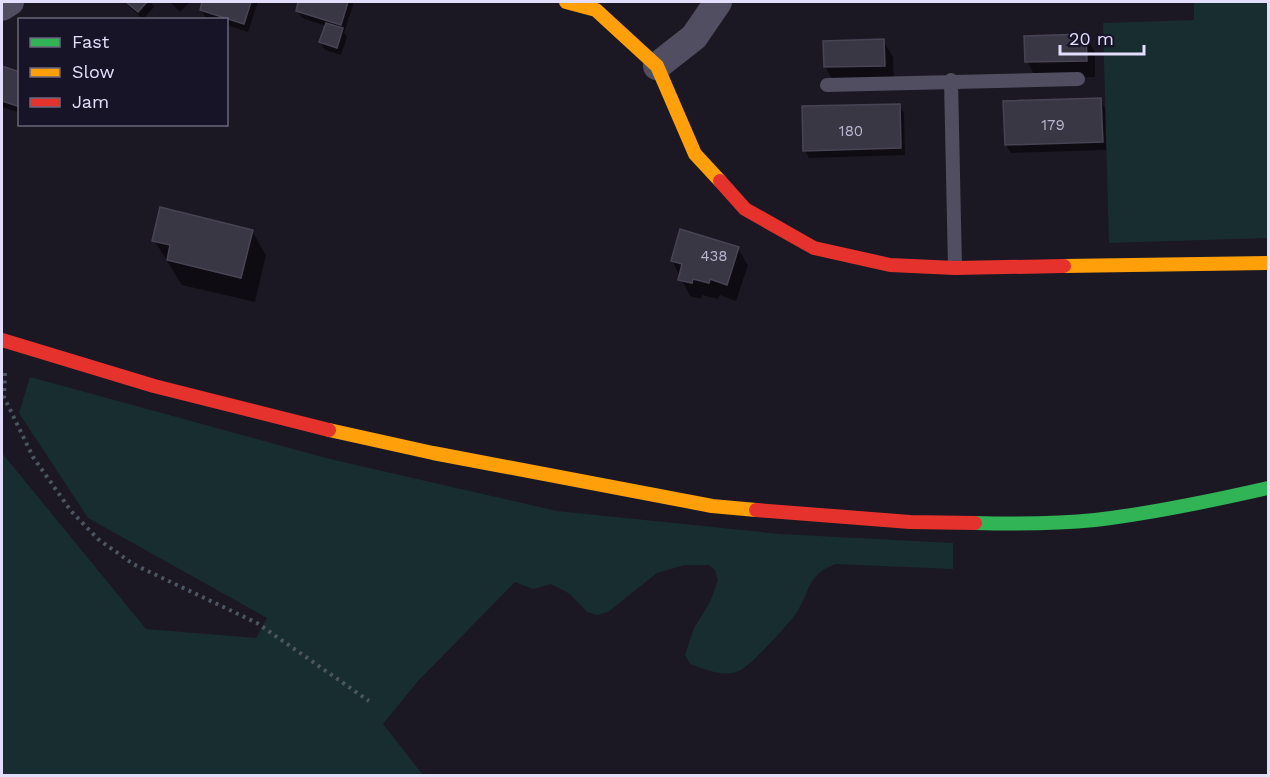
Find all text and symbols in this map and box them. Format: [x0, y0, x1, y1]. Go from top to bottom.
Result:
legend [18, 18, 228, 126]
scale bar [1060, 18, 1144, 56]
text: 20 m [1069, 28, 1114, 49]
text: Fast [72, 31, 110, 52]
text: Slow [72, 61, 115, 82]
text: Jam [72, 91, 109, 112]
house number: 179 [1041, 116, 1065, 134]
house number: 180 [839, 122, 863, 140]
house number: 438 [700, 247, 728, 265]

